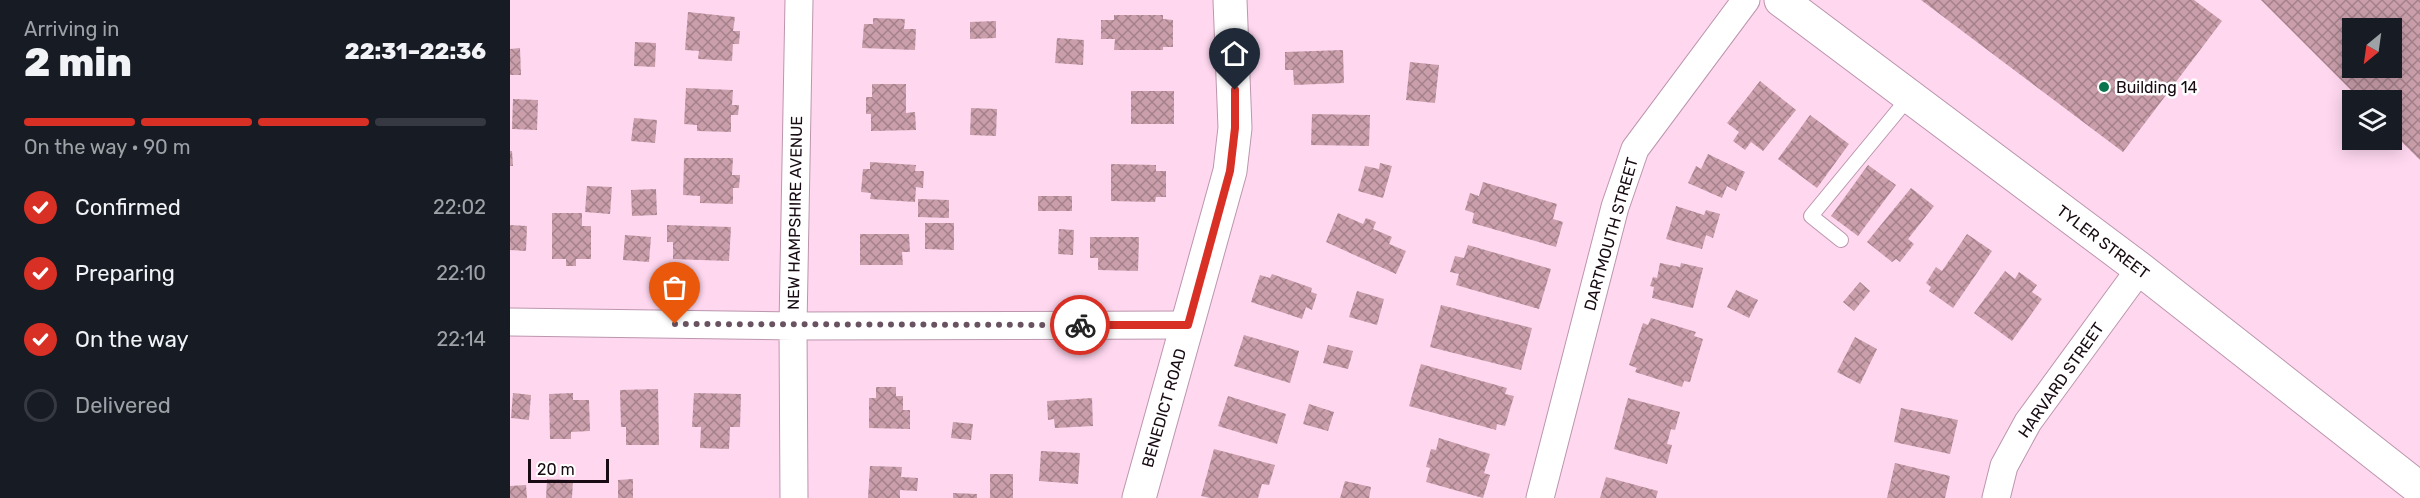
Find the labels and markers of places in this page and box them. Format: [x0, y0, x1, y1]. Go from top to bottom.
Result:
pin [1209, 28, 1260, 90]
place label: Building 14 [2116, 78, 2197, 97]
marker: Building 14 [2097, 80, 2111, 94]
pin [649, 262, 700, 324]

